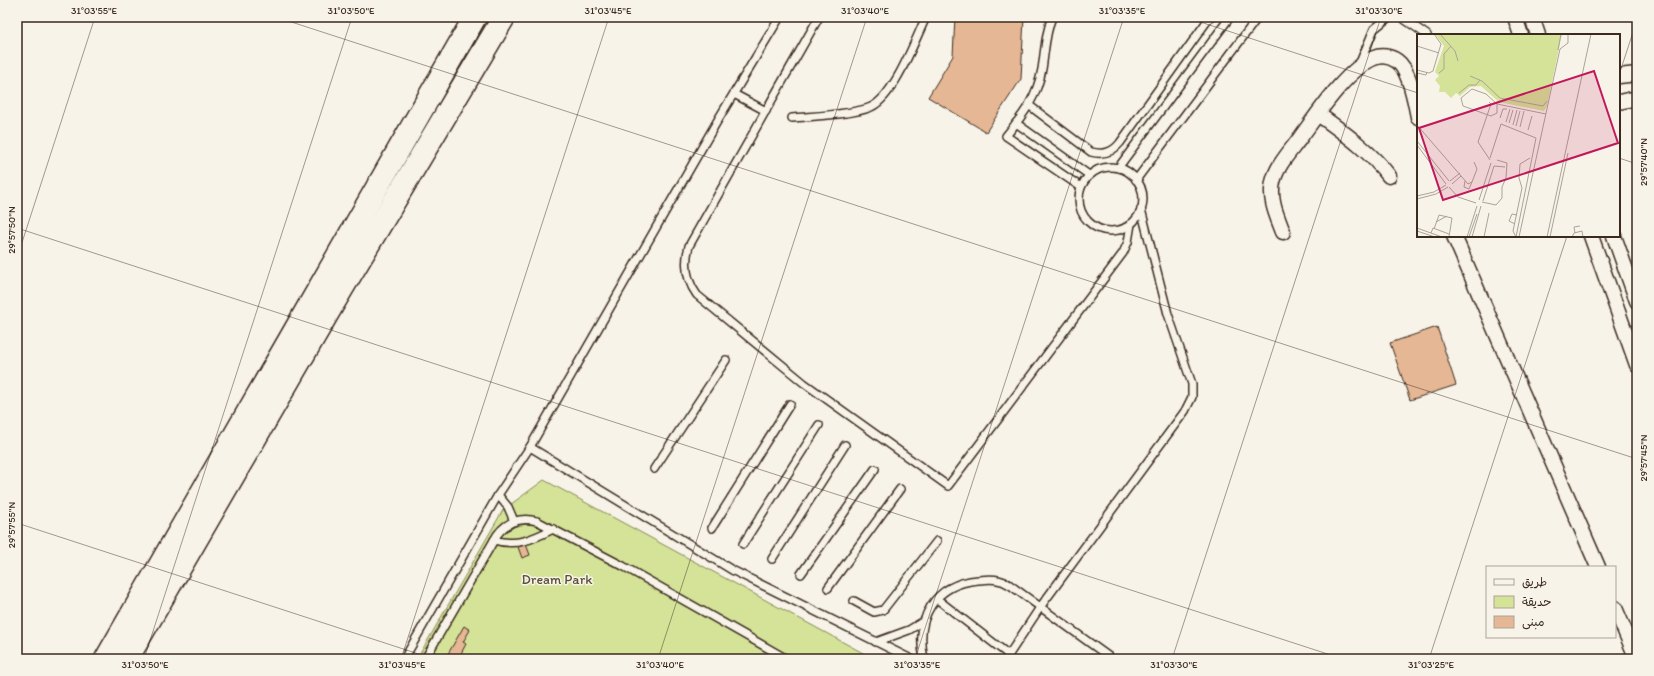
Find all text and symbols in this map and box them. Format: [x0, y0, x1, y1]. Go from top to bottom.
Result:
text: 31°03'55"E [71, 4, 118, 17]
text: 31°03'50"E [327, 4, 375, 17]
text: 31°03'45"E [585, 4, 632, 17]
text: 31°03'40"E [841, 4, 889, 17]
text: 31°03'35"E [1099, 4, 1146, 17]
text: 31°03'30"E [1355, 4, 1403, 17]
inset map [1417, 34, 1620, 237]
text: 29°57'40"N [1637, 138, 1650, 186]
text: 29°57'50"N [5, 206, 18, 254]
text: 29°57'45"N [1637, 434, 1650, 482]
text: 29°57'55"N [5, 502, 18, 548]
legend [1486, 566, 1616, 638]
park label: Dream Park [522, 571, 593, 588]
text: طريق [1522, 575, 1547, 589]
text: حديقة [1522, 595, 1551, 609]
text: مبنى [1522, 615, 1545, 630]
text: 31°03'50"E [121, 658, 169, 671]
text: 31°03'45"E [379, 658, 426, 671]
text: 31°03'40"E [636, 658, 684, 671]
text: 31°03'35"E [894, 658, 941, 671]
text: 31°03'30"E [1150, 658, 1198, 671]
text: 31°03'25"E [1408, 658, 1455, 671]

